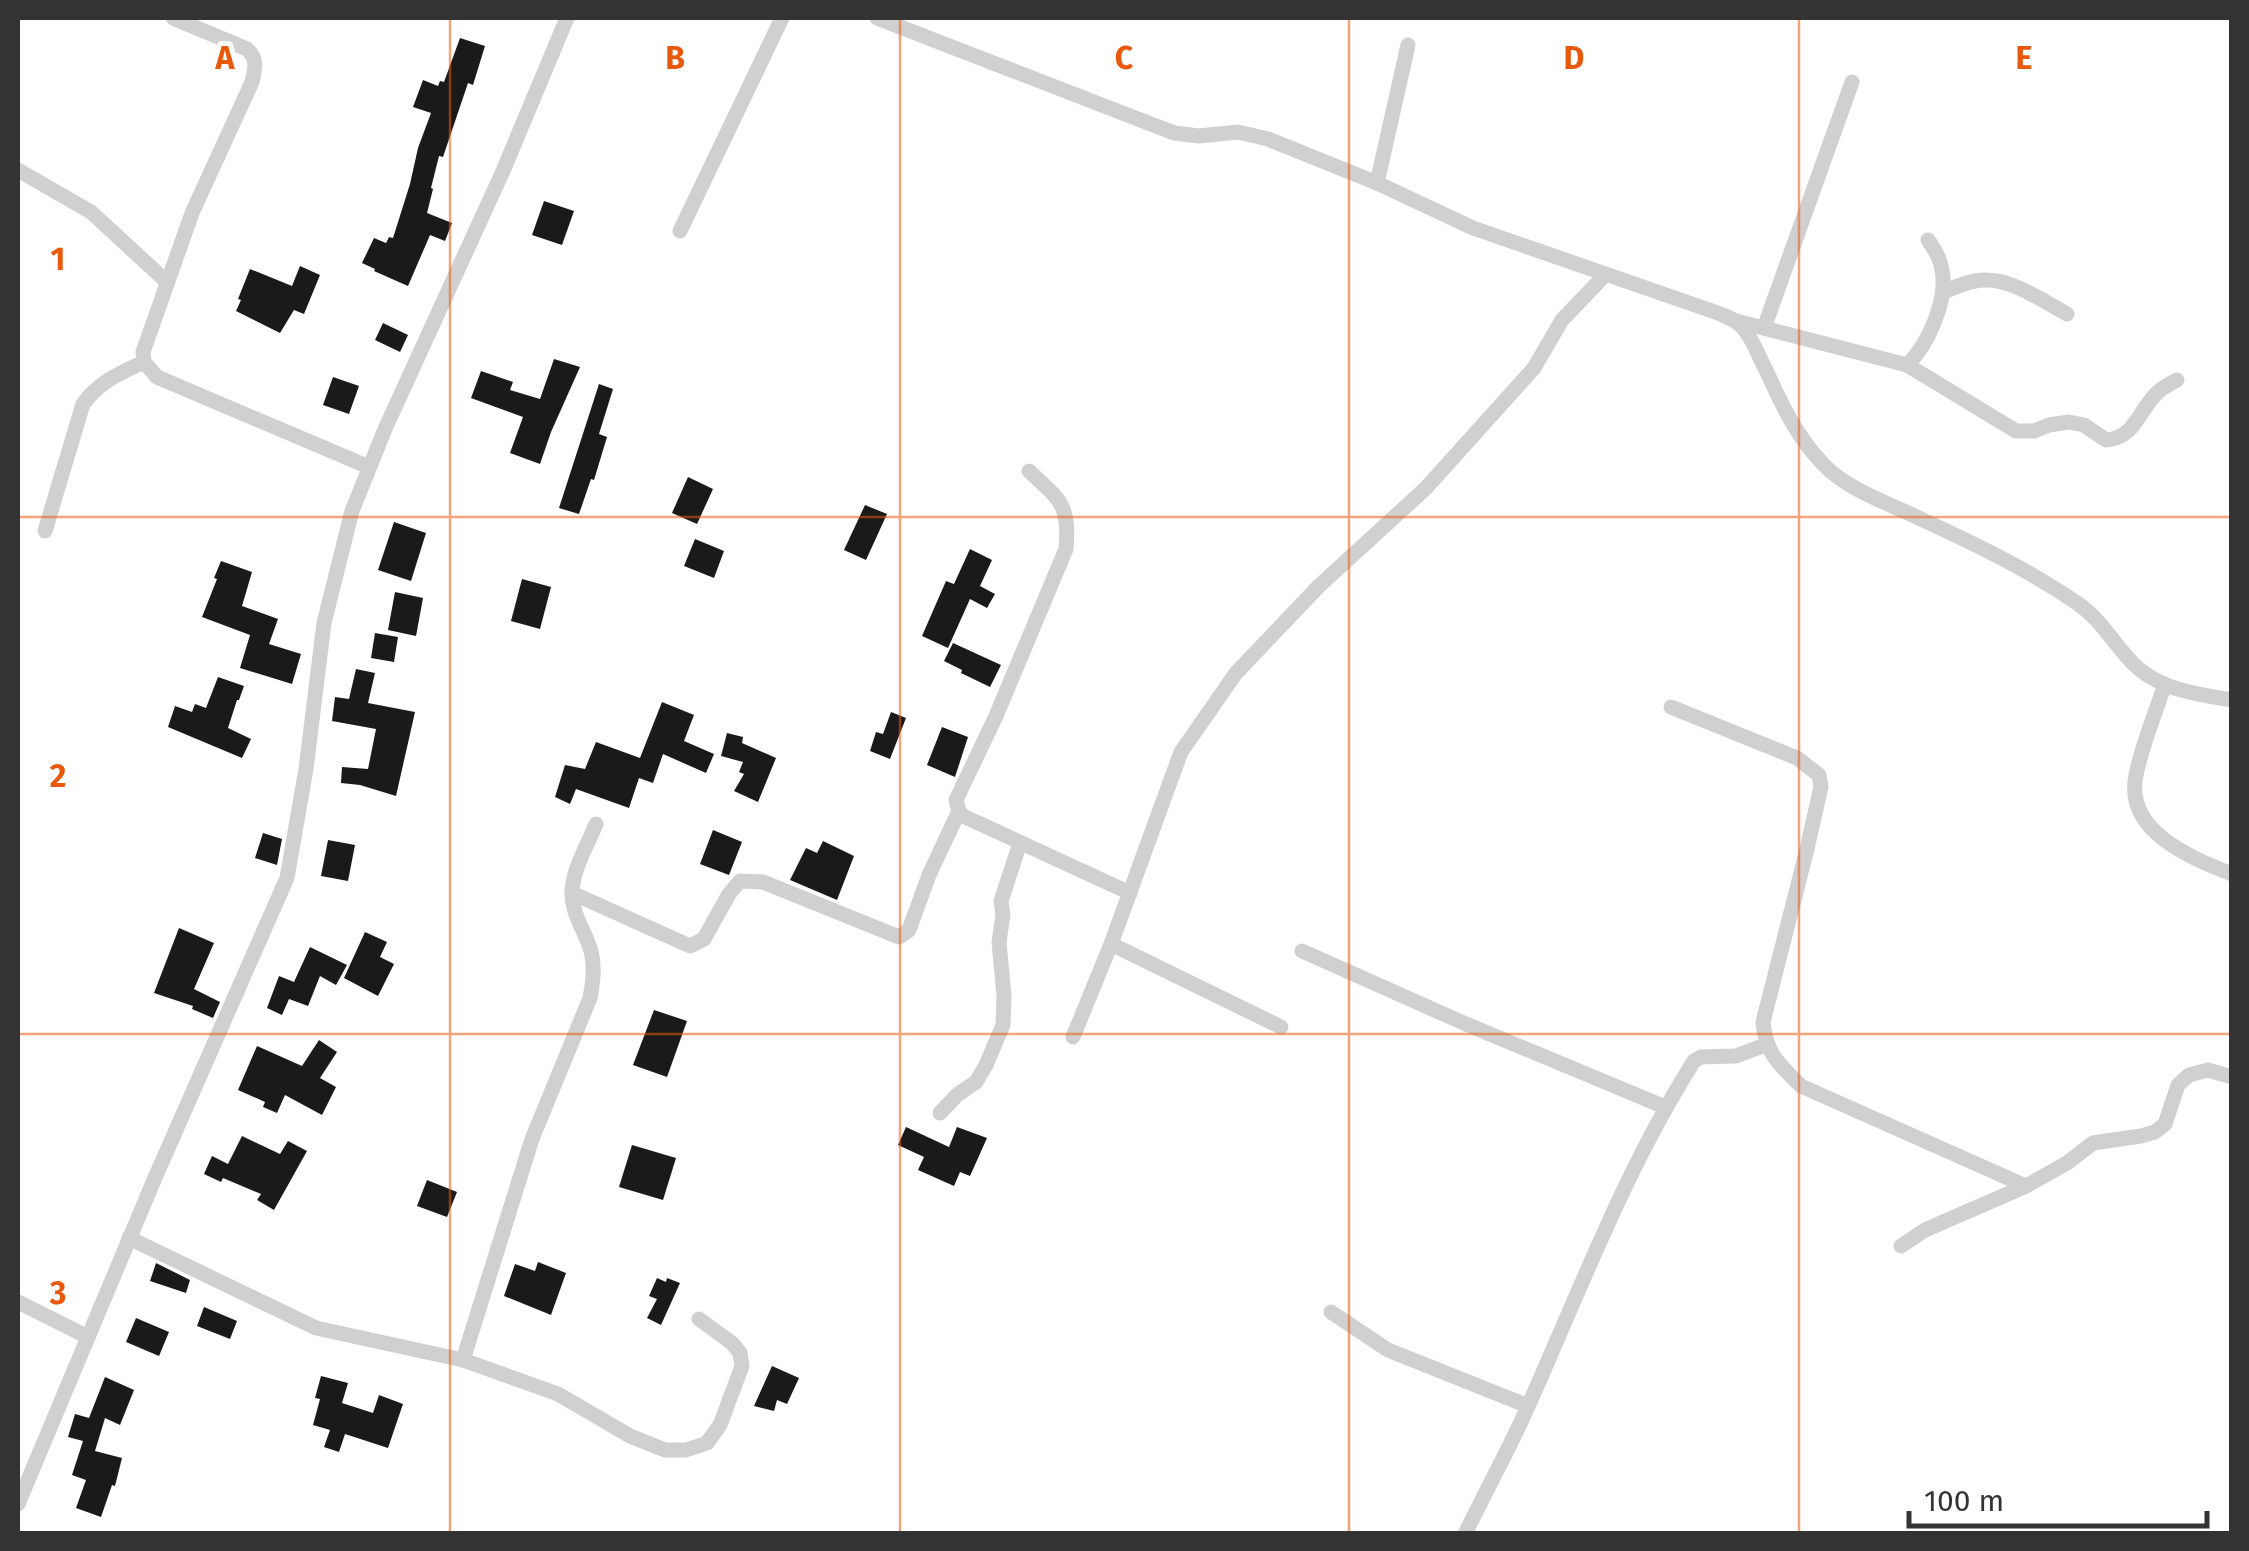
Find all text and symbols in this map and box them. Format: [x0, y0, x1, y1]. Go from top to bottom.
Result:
text: A [215, 39, 236, 77]
text: B [665, 39, 685, 77]
text: C [1115, 39, 1134, 77]
text: D [1564, 39, 1584, 77]
text: E [2016, 39, 2032, 77]
text: 1 [51, 240, 65, 278]
text: 2 [50, 757, 66, 795]
text: 3 [49, 1274, 66, 1312]
scale bar [1909, 1466, 2206, 1528]
text: 100 m [1924, 1483, 2004, 1519]

